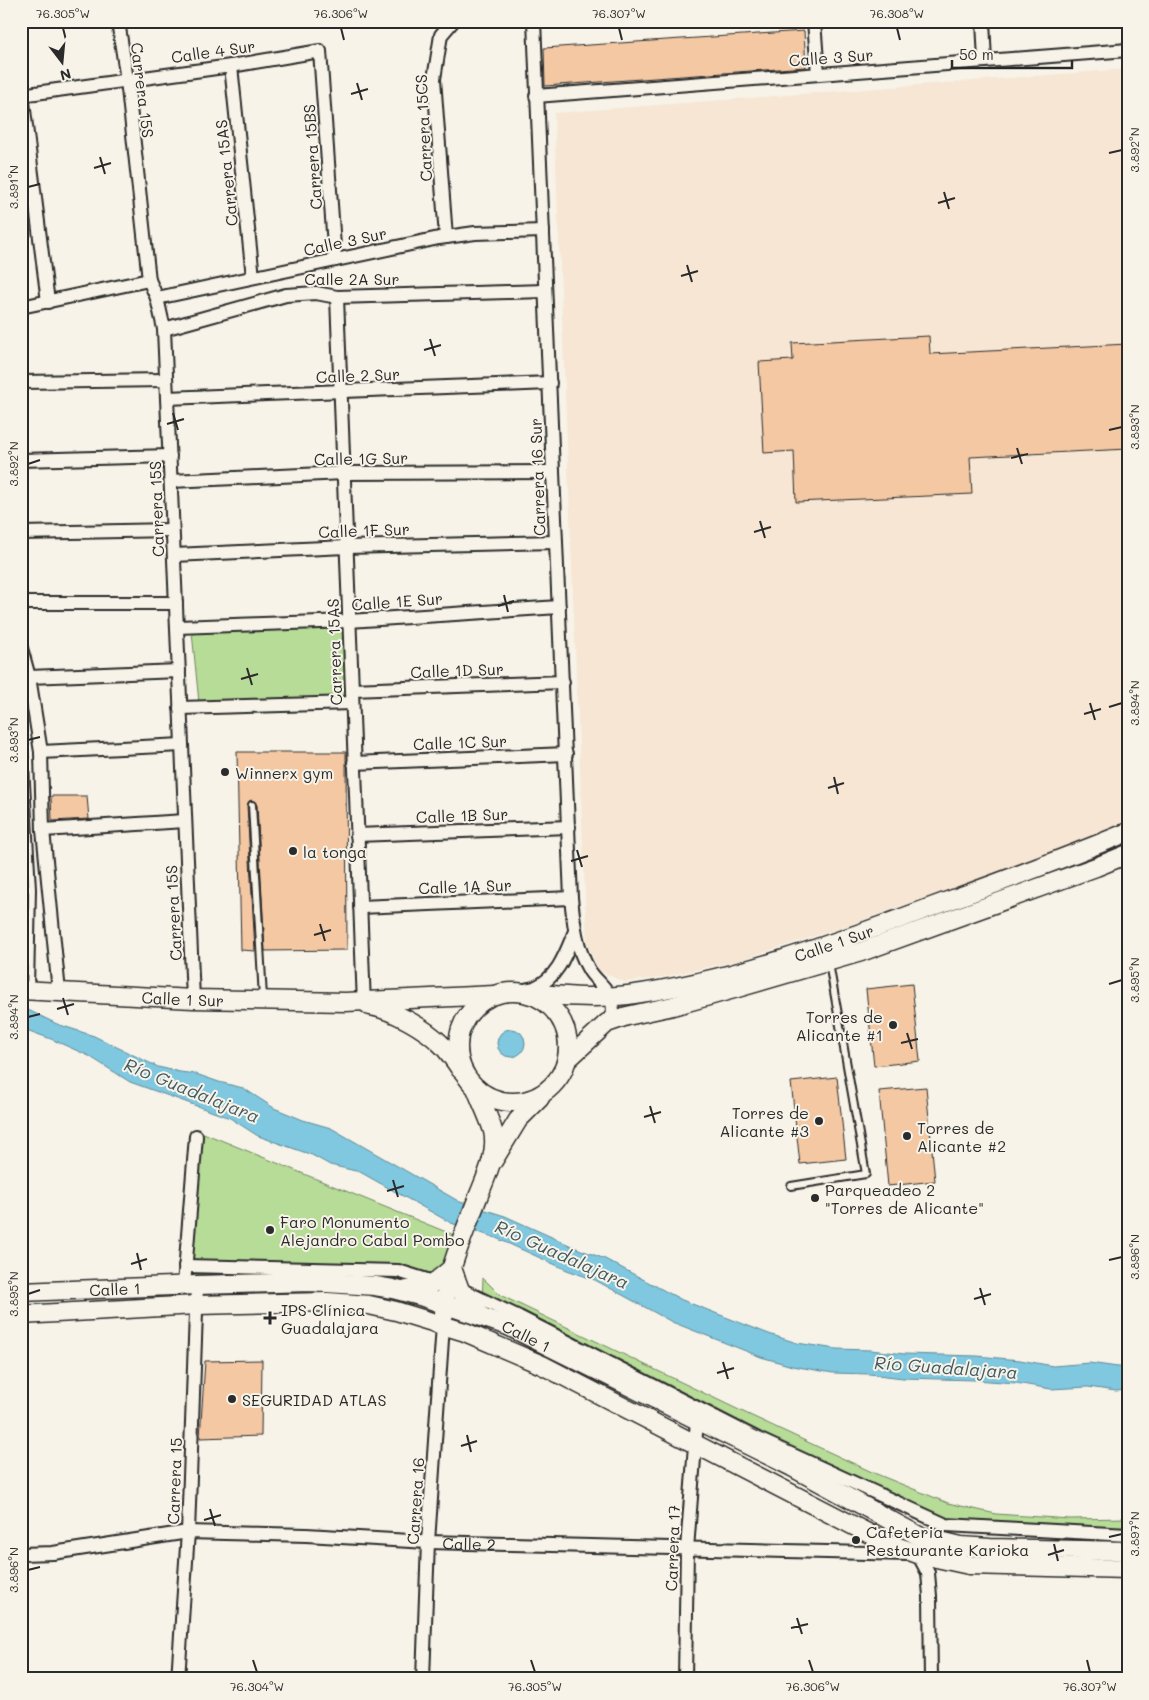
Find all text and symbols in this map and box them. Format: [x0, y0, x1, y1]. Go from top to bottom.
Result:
text: 76.305°W [36, 5, 90, 21]
text: 76.306°W [314, 5, 368, 21]
text: 76.307°W [592, 5, 646, 21]
text: 76.308°W [870, 5, 924, 21]
street label: Calle 4 Sur [170, 35, 256, 67]
north arrow [38, 38, 88, 88]
scale bar [952, 38, 1072, 70]
street label: Carrera 15S [127, 41, 159, 139]
street label: Calle 3 Sur [788, 44, 874, 70]
text: 50 m [959, 44, 994, 64]
text: N [58, 64, 73, 86]
street label: Carrera 15CS [410, 74, 436, 182]
street label: Carrera 15BS [298, 103, 326, 211]
street label: Carrera 15AS [210, 119, 242, 227]
text: 3.892°N [1126, 127, 1142, 173]
text: 3.891°N [5, 165, 21, 209]
street label: Calle 3 Sur [301, 222, 389, 260]
street label: Calle 2A Sur [304, 268, 400, 289]
street label: Calle 2 Sur [316, 363, 400, 387]
text: 3.893°N [1126, 404, 1142, 450]
street label: Carrera 16 Sur [524, 418, 550, 536]
text: 3.892°N [5, 441, 21, 487]
street label: Calle 1G Sur [314, 447, 408, 469]
street label: Carrera 15S [144, 461, 168, 557]
street label: Calle 1F Sur [318, 518, 410, 542]
street label: Calle 1E Sur [351, 587, 443, 615]
street label: Carrera 15AS [322, 598, 346, 706]
street label: Calle 1D Sur [410, 658, 504, 682]
text: 3.894°N [1126, 680, 1142, 726]
text: 3.893°N [5, 717, 21, 763]
street label: Calle 1C Sur [413, 730, 507, 754]
place label: Winnerx gym [235, 762, 333, 783]
marker: Winnerx gym [219, 766, 231, 778]
street label: Calle 1B Sur [415, 803, 509, 827]
place label: la tonga [303, 841, 367, 862]
marker: la tonga [287, 845, 299, 857]
street label: Carrera 15S [160, 865, 186, 961]
street label: Calle 1A Sur [418, 874, 512, 898]
street label: Calle 1 Sur [791, 919, 876, 966]
text: 3.895°N [1126, 957, 1142, 1003]
street label: Calle 1 Sur [141, 986, 224, 1010]
text: 3.894°N [5, 994, 21, 1040]
place label: Torres de Alicante #1 [796, 1006, 883, 1045]
marker: Torres de Alicante #1 [887, 1019, 899, 1031]
water label: Río Guadalajara [121, 1052, 263, 1128]
place label: Torres de Alicante #3 [719, 1102, 809, 1141]
marker: Torres de Alicante #3 [813, 1115, 825, 1127]
place label: Torres de Alicante #2 [917, 1117, 1006, 1156]
marker: Torres de Alicante #2 [901, 1130, 913, 1142]
place label: Parqueadeo 2 "Torres de Alicante" [825, 1179, 984, 1218]
marker: Parqueadeo 2 "Torres de Alicante" [809, 1192, 821, 1204]
place label: Faro Monumento Alejandro Cabal Pombo [280, 1211, 464, 1250]
water label: Río Guadalajara [491, 1214, 633, 1294]
marker: Faro Monumento Alejandro Cabal Pombo [264, 1224, 276, 1236]
text: 3.896°N [1126, 1234, 1142, 1280]
text: 3.895°N [5, 1271, 21, 1317]
street label: Calle 1 [89, 1277, 141, 1300]
place label: IPS Clínica Guadalajara [281, 1299, 379, 1338]
marker: IPS Clínica Guadalajara [263, 1311, 277, 1325]
street label: Calle 1 [499, 1314, 554, 1356]
water label: Río Guadalajara [873, 1350, 1019, 1384]
place label: SEGURIDAD ATLAS [242, 1389, 387, 1410]
marker: SEGURIDAD ATLAS [226, 1393, 238, 1405]
street label: Carrera 15 [162, 1437, 186, 1525]
street label: Carrera 16 [401, 1457, 429, 1545]
street label: Carrera 17 [660, 1504, 684, 1592]
text: 3.897°N [1126, 1511, 1142, 1557]
place label: Cafeteria Restaurante Karioka [866, 1521, 1029, 1560]
street label: Calle 2 [442, 1532, 496, 1554]
marker: Cafeteria Restaurante Karioka [850, 1534, 862, 1546]
text: 3.896°N [5, 1547, 21, 1593]
text: 76.304°W [230, 1678, 284, 1694]
text: 76.305°W [508, 1678, 562, 1694]
text: 76.306°W [786, 1678, 840, 1694]
text: 76.307°W [1063, 1678, 1117, 1694]

